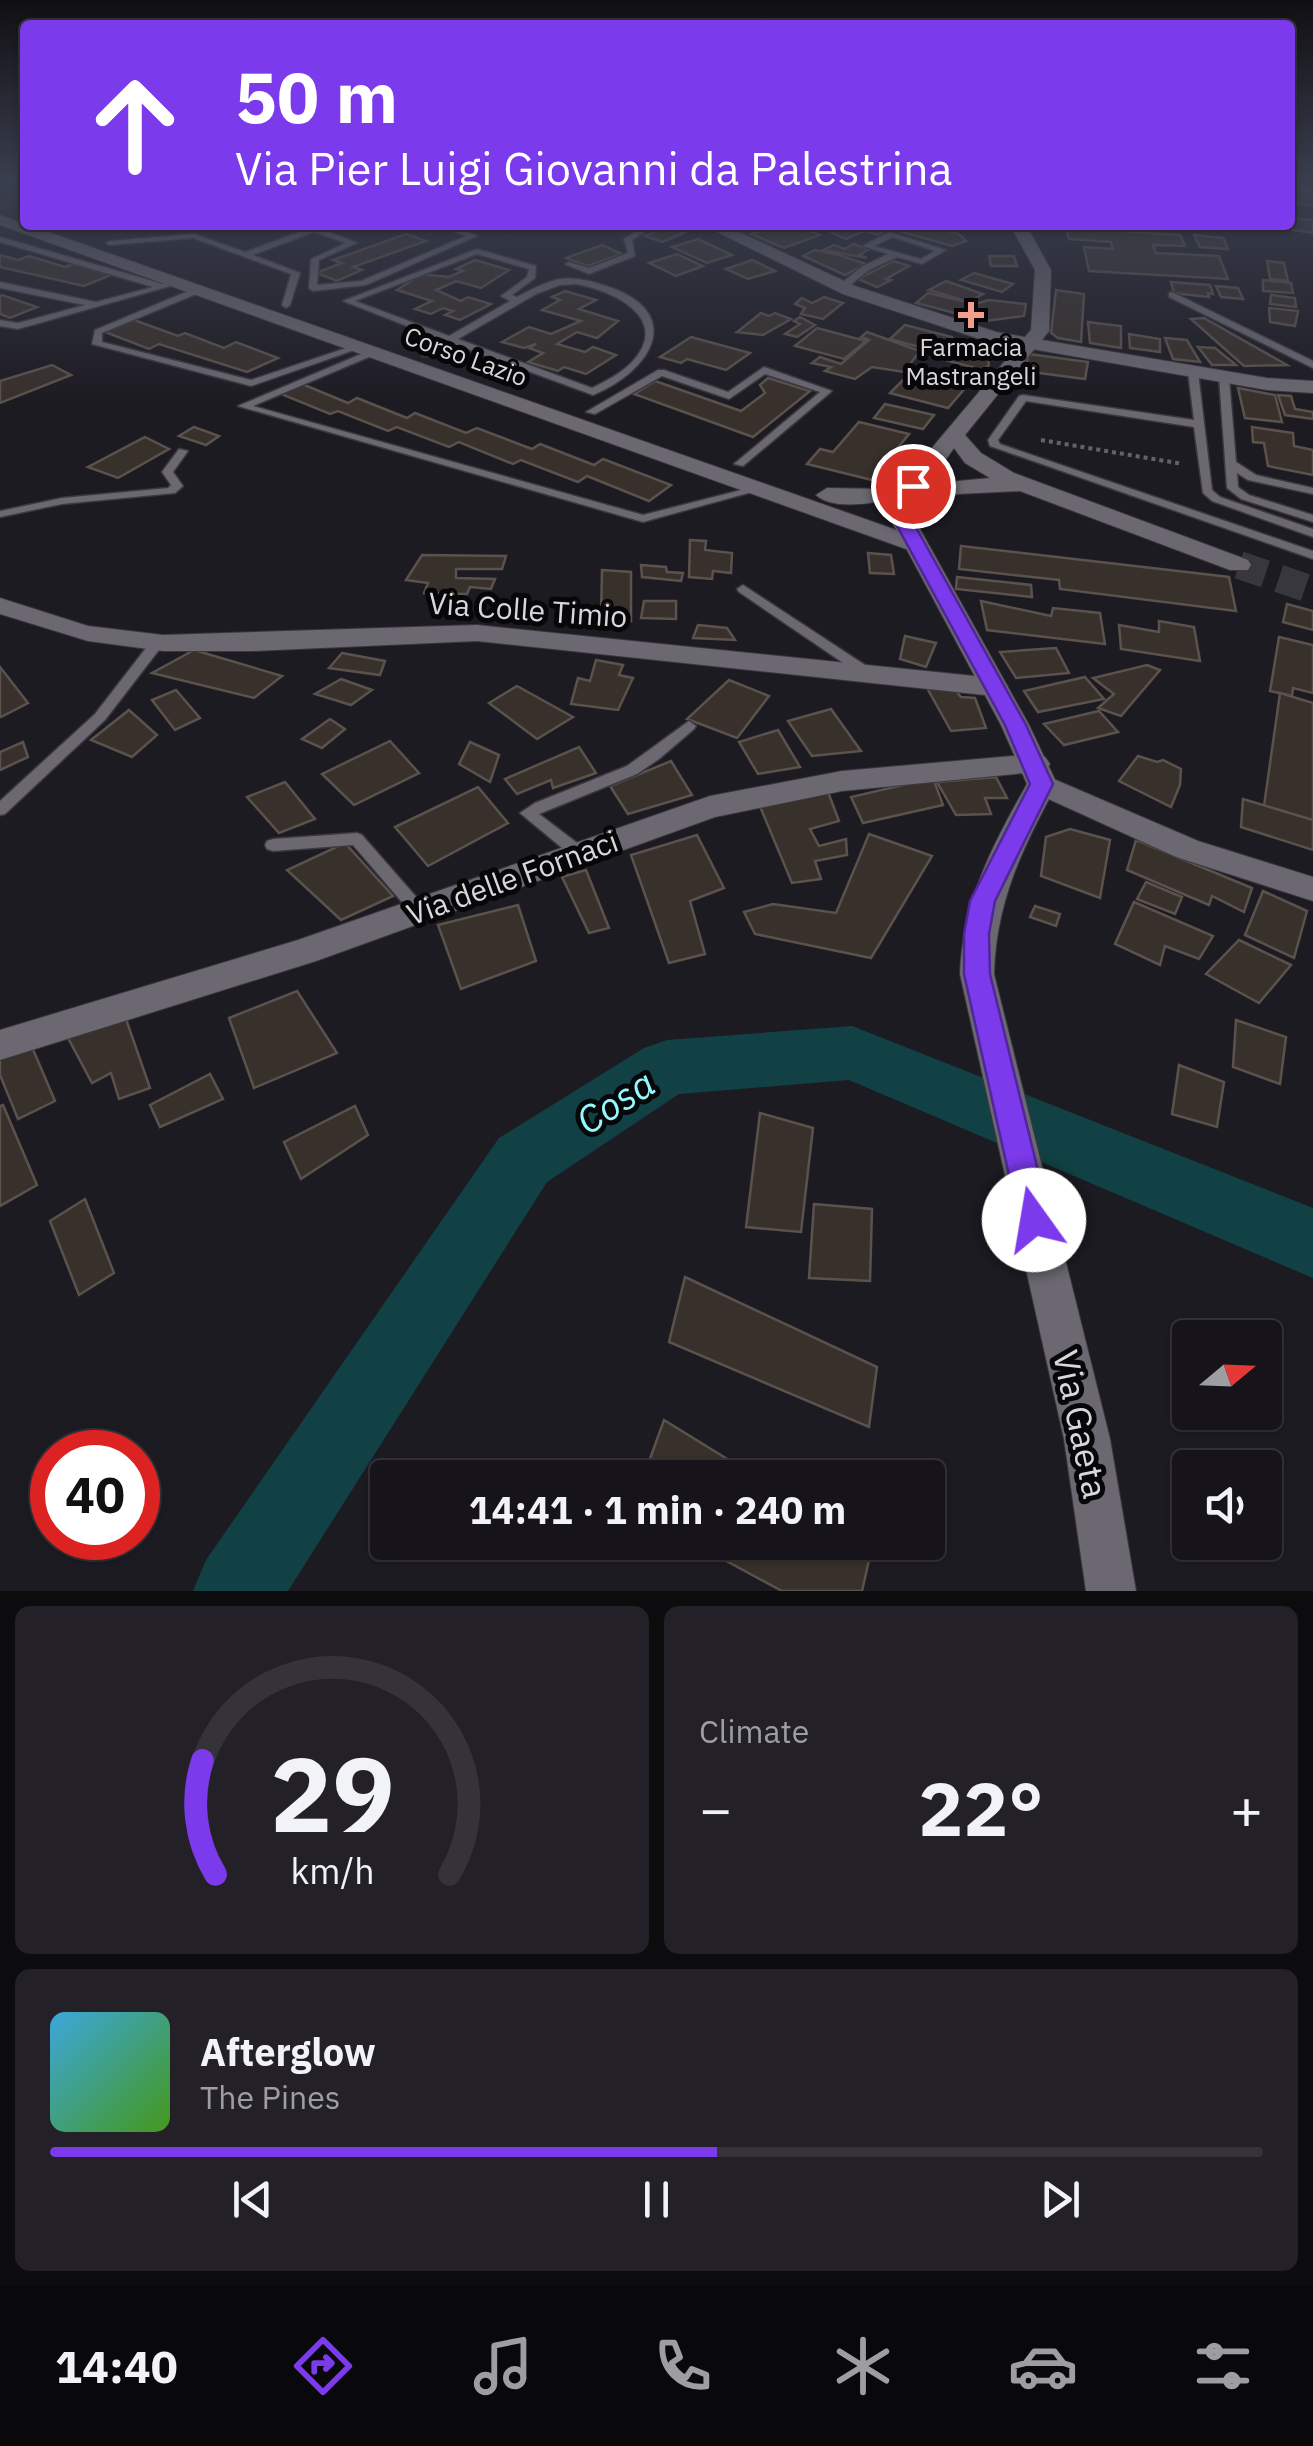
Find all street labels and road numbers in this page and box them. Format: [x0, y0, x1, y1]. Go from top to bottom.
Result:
street label: Corso Lazio [400, 319, 532, 393]
street label: Via Colle Timio [427, 583, 629, 635]
street label: Via delle Fornaci [401, 821, 623, 933]
street label: Via Gaeta [1043, 1346, 1119, 1502]

